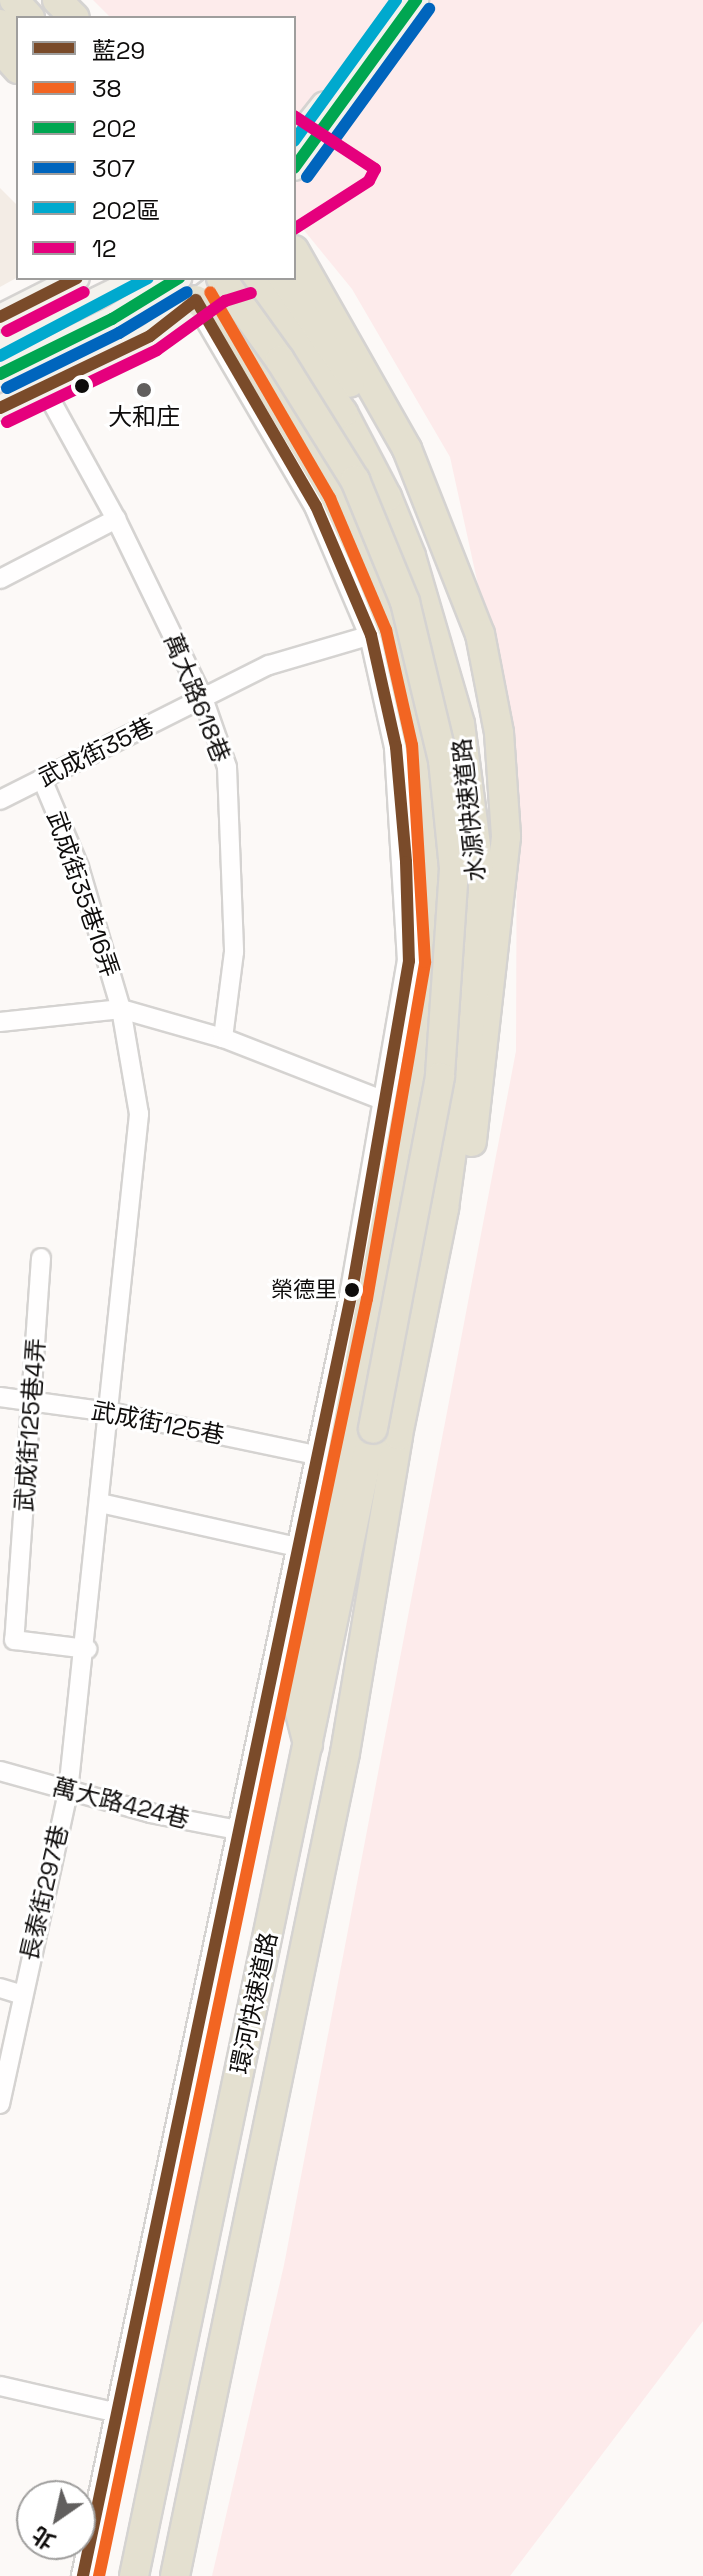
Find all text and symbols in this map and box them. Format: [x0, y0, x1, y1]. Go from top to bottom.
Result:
legend [16, 16, 296, 280]
text: 藍29 [92, 35, 145, 66]
text: 38 [92, 73, 121, 104]
text: 202 [92, 113, 136, 144]
text: 307 [92, 153, 135, 184]
text: 202區 [92, 195, 160, 226]
text: 12 [92, 233, 117, 264]
unlabelled marker [74, 378, 90, 394]
marker: 大和庄 [135, 381, 153, 399]
place label: 大和庄 [108, 403, 180, 431]
street label: 萬大路618巷 [158, 630, 236, 766]
street label: 武成街35巷 [34, 712, 158, 792]
street label: 水源快速道路 [447, 737, 491, 883]
street label: 武成街35巷16弄 [41, 807, 125, 981]
place label: 榮德里 [271, 1277, 337, 1303]
marker: 榮德里 [344, 1282, 360, 1298]
street label: 武成街125巷4弄 [10, 1337, 50, 1513]
street label: 武成街125巷 [89, 1396, 227, 1450]
street label: 萬大路424巷 [50, 1772, 192, 1834]
street label: 長泰街297巷 [14, 1822, 74, 1964]
street label: 環河快速道路 [225, 1930, 283, 2076]
north arrow [16, 2480, 96, 2560]
text: 北 [27, 2520, 61, 2556]

